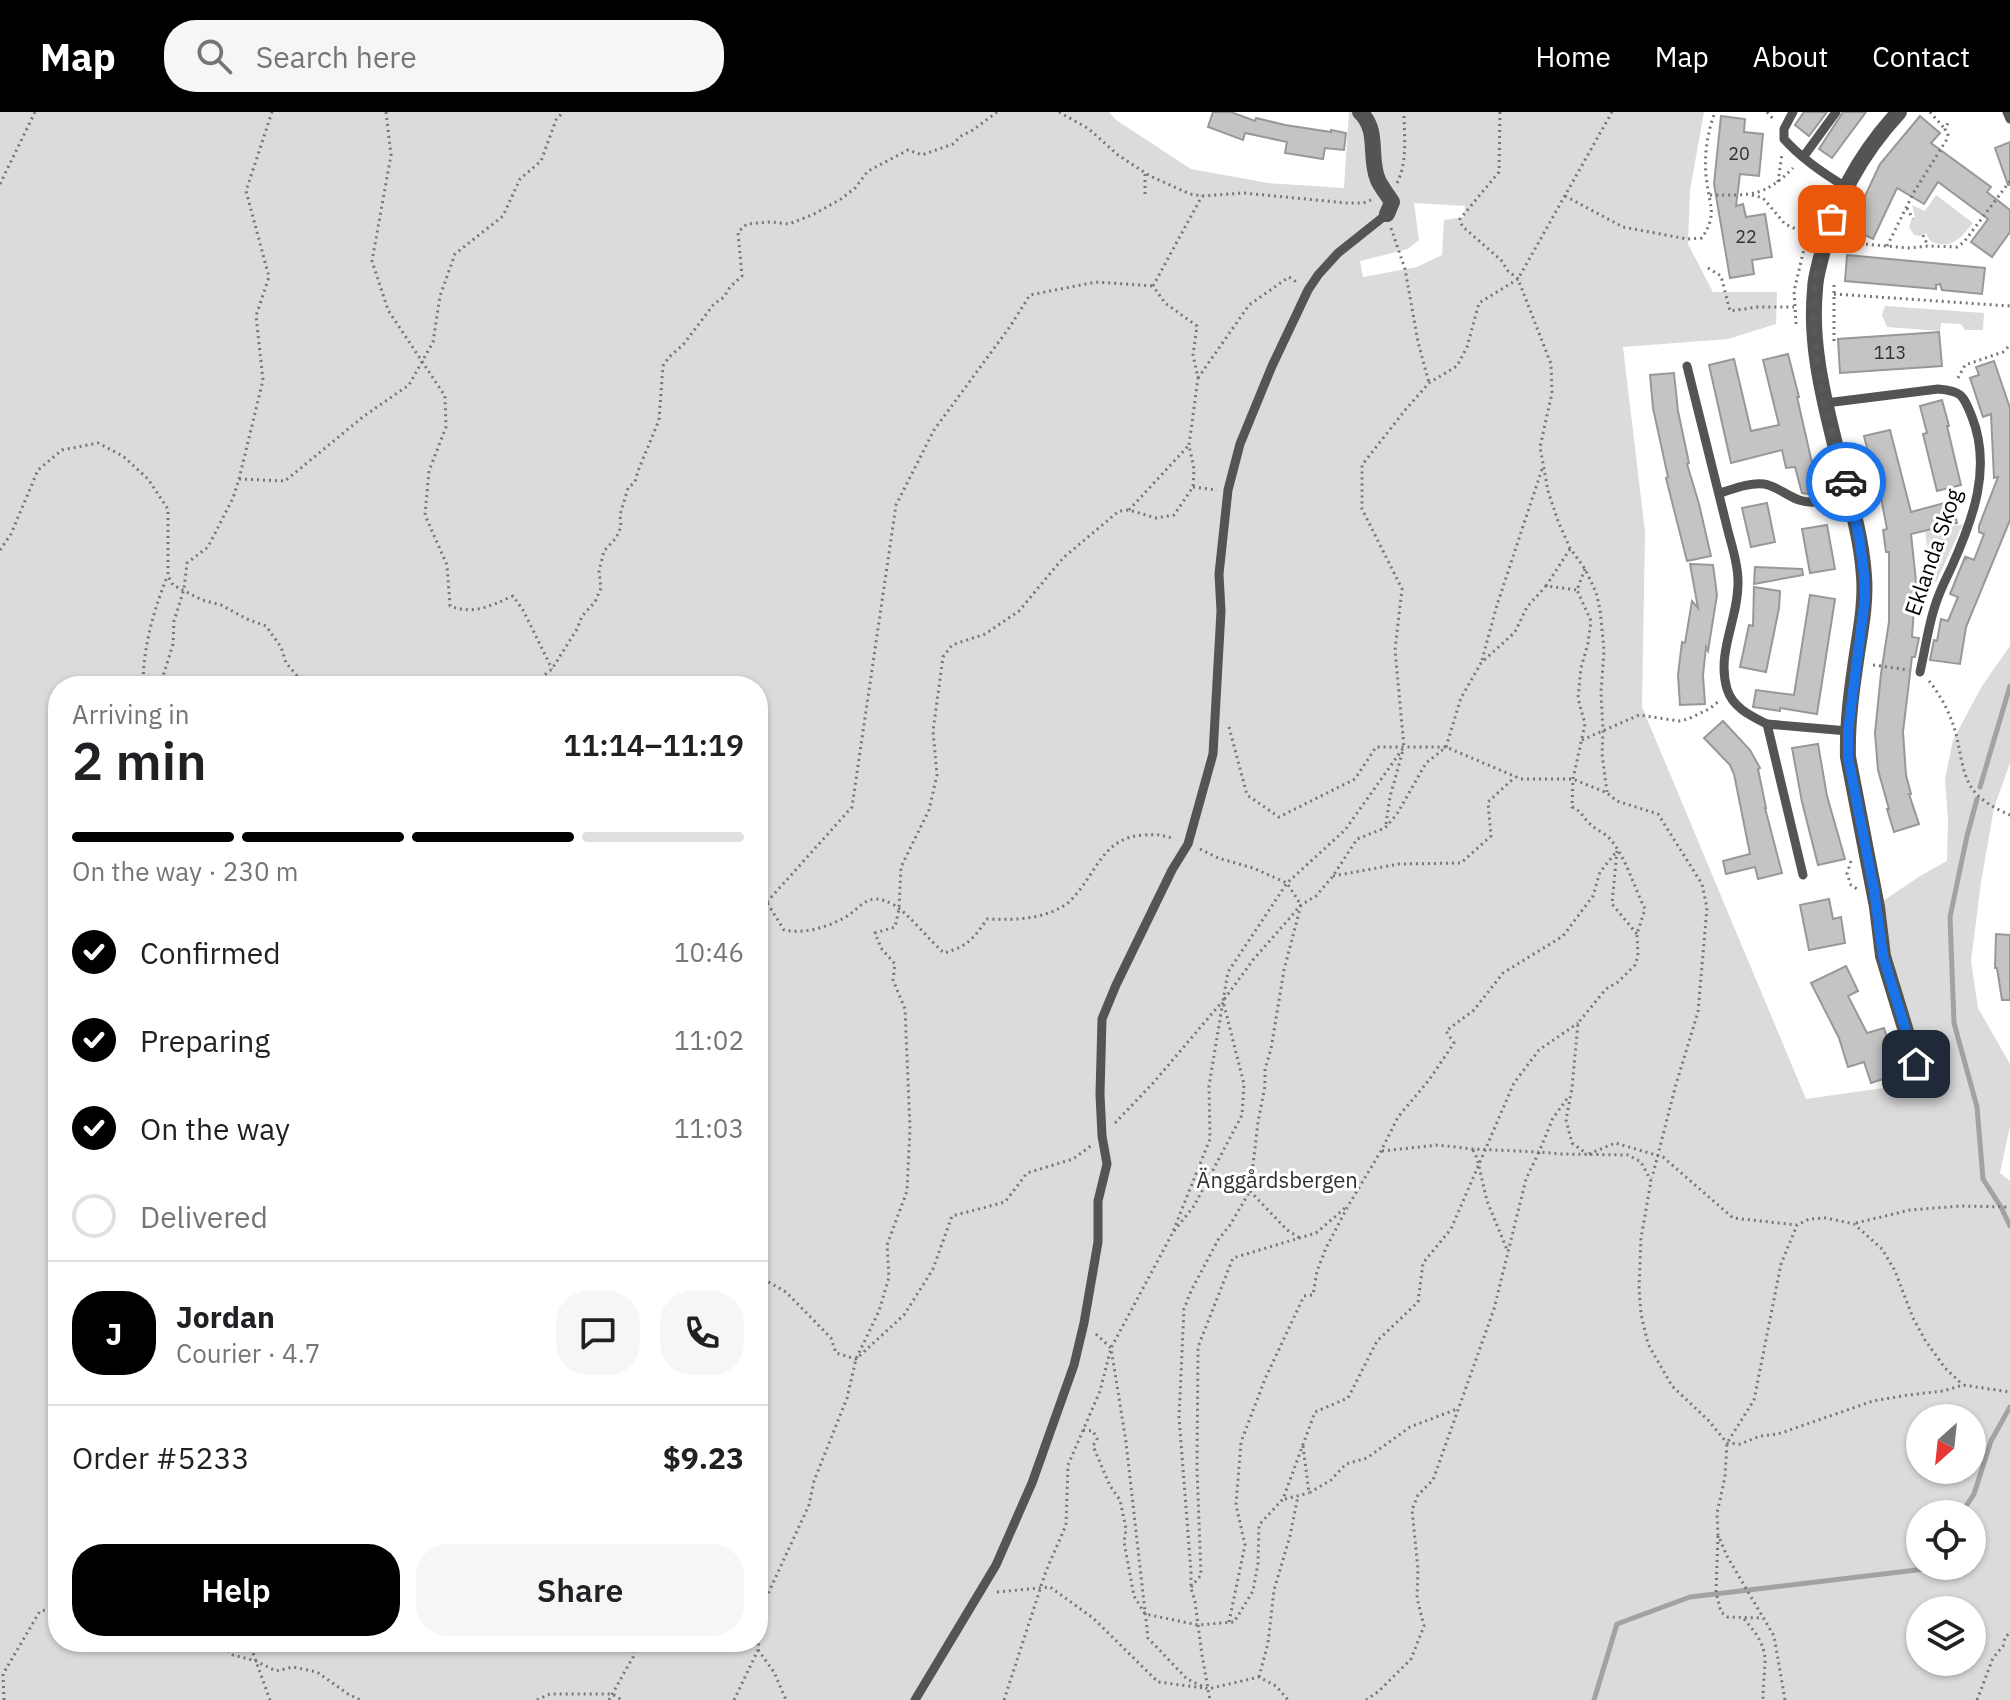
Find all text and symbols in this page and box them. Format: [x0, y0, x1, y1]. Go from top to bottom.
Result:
search box [164, 20, 724, 92]
text: Map [40, 32, 116, 81]
icon: search [192, 34, 236, 78]
text: Search here [256, 37, 417, 76]
text: Home [1535, 38, 1611, 75]
text: Map [1655, 38, 1709, 75]
text: About [1753, 38, 1828, 75]
text: Contact [1872, 38, 1970, 75]
house number: 20 [1728, 142, 1750, 165]
pin [1798, 185, 1866, 253]
icon: bag [1810, 197, 1854, 241]
house number: 22 [1735, 225, 1757, 248]
house number: 113 [1874, 341, 1906, 364]
courier [1806, 442, 1886, 522]
icon: car [1824, 460, 1868, 504]
street label: Eklanda Skog [1897, 484, 1968, 619]
text: Arriving in [72, 697, 189, 731]
text: 11:14–11:19 [563, 725, 744, 764]
text: 2 min [72, 727, 207, 794]
text: On the way · 230 m [72, 854, 298, 888]
icon: check [72, 930, 116, 974]
text: Confirmed [140, 933, 281, 972]
text: 10:46 [674, 935, 744, 969]
icon: check [72, 1018, 116, 1062]
text: Preparing [140, 1021, 270, 1060]
text: 11:02 [674, 1023, 744, 1057]
pin [1882, 1030, 1950, 1098]
icon: home [1894, 1042, 1938, 1086]
icon: check [72, 1106, 116, 1150]
text: On the way [140, 1109, 290, 1148]
text: 11:03 [674, 1111, 744, 1145]
park label: Änggårdsbergen [1196, 1165, 1358, 1194]
text: Delivered [140, 1197, 268, 1236]
button: chat [556, 1291, 640, 1375]
button: phone [660, 1291, 744, 1375]
text: Jordan [176, 1297, 275, 1336]
text: J [106, 1314, 122, 1353]
text: Courier · 4.7 [176, 1336, 320, 1370]
north arrow [1906, 1404, 1986, 1484]
map controls [1906, 1404, 1986, 1676]
text: Order #5233 [72, 1438, 249, 1477]
text: $9.23 [663, 1438, 744, 1477]
button: locate [1906, 1500, 1986, 1580]
button: Help [72, 1544, 400, 1636]
button: Share [416, 1544, 744, 1636]
button: layers [1906, 1596, 1986, 1676]

